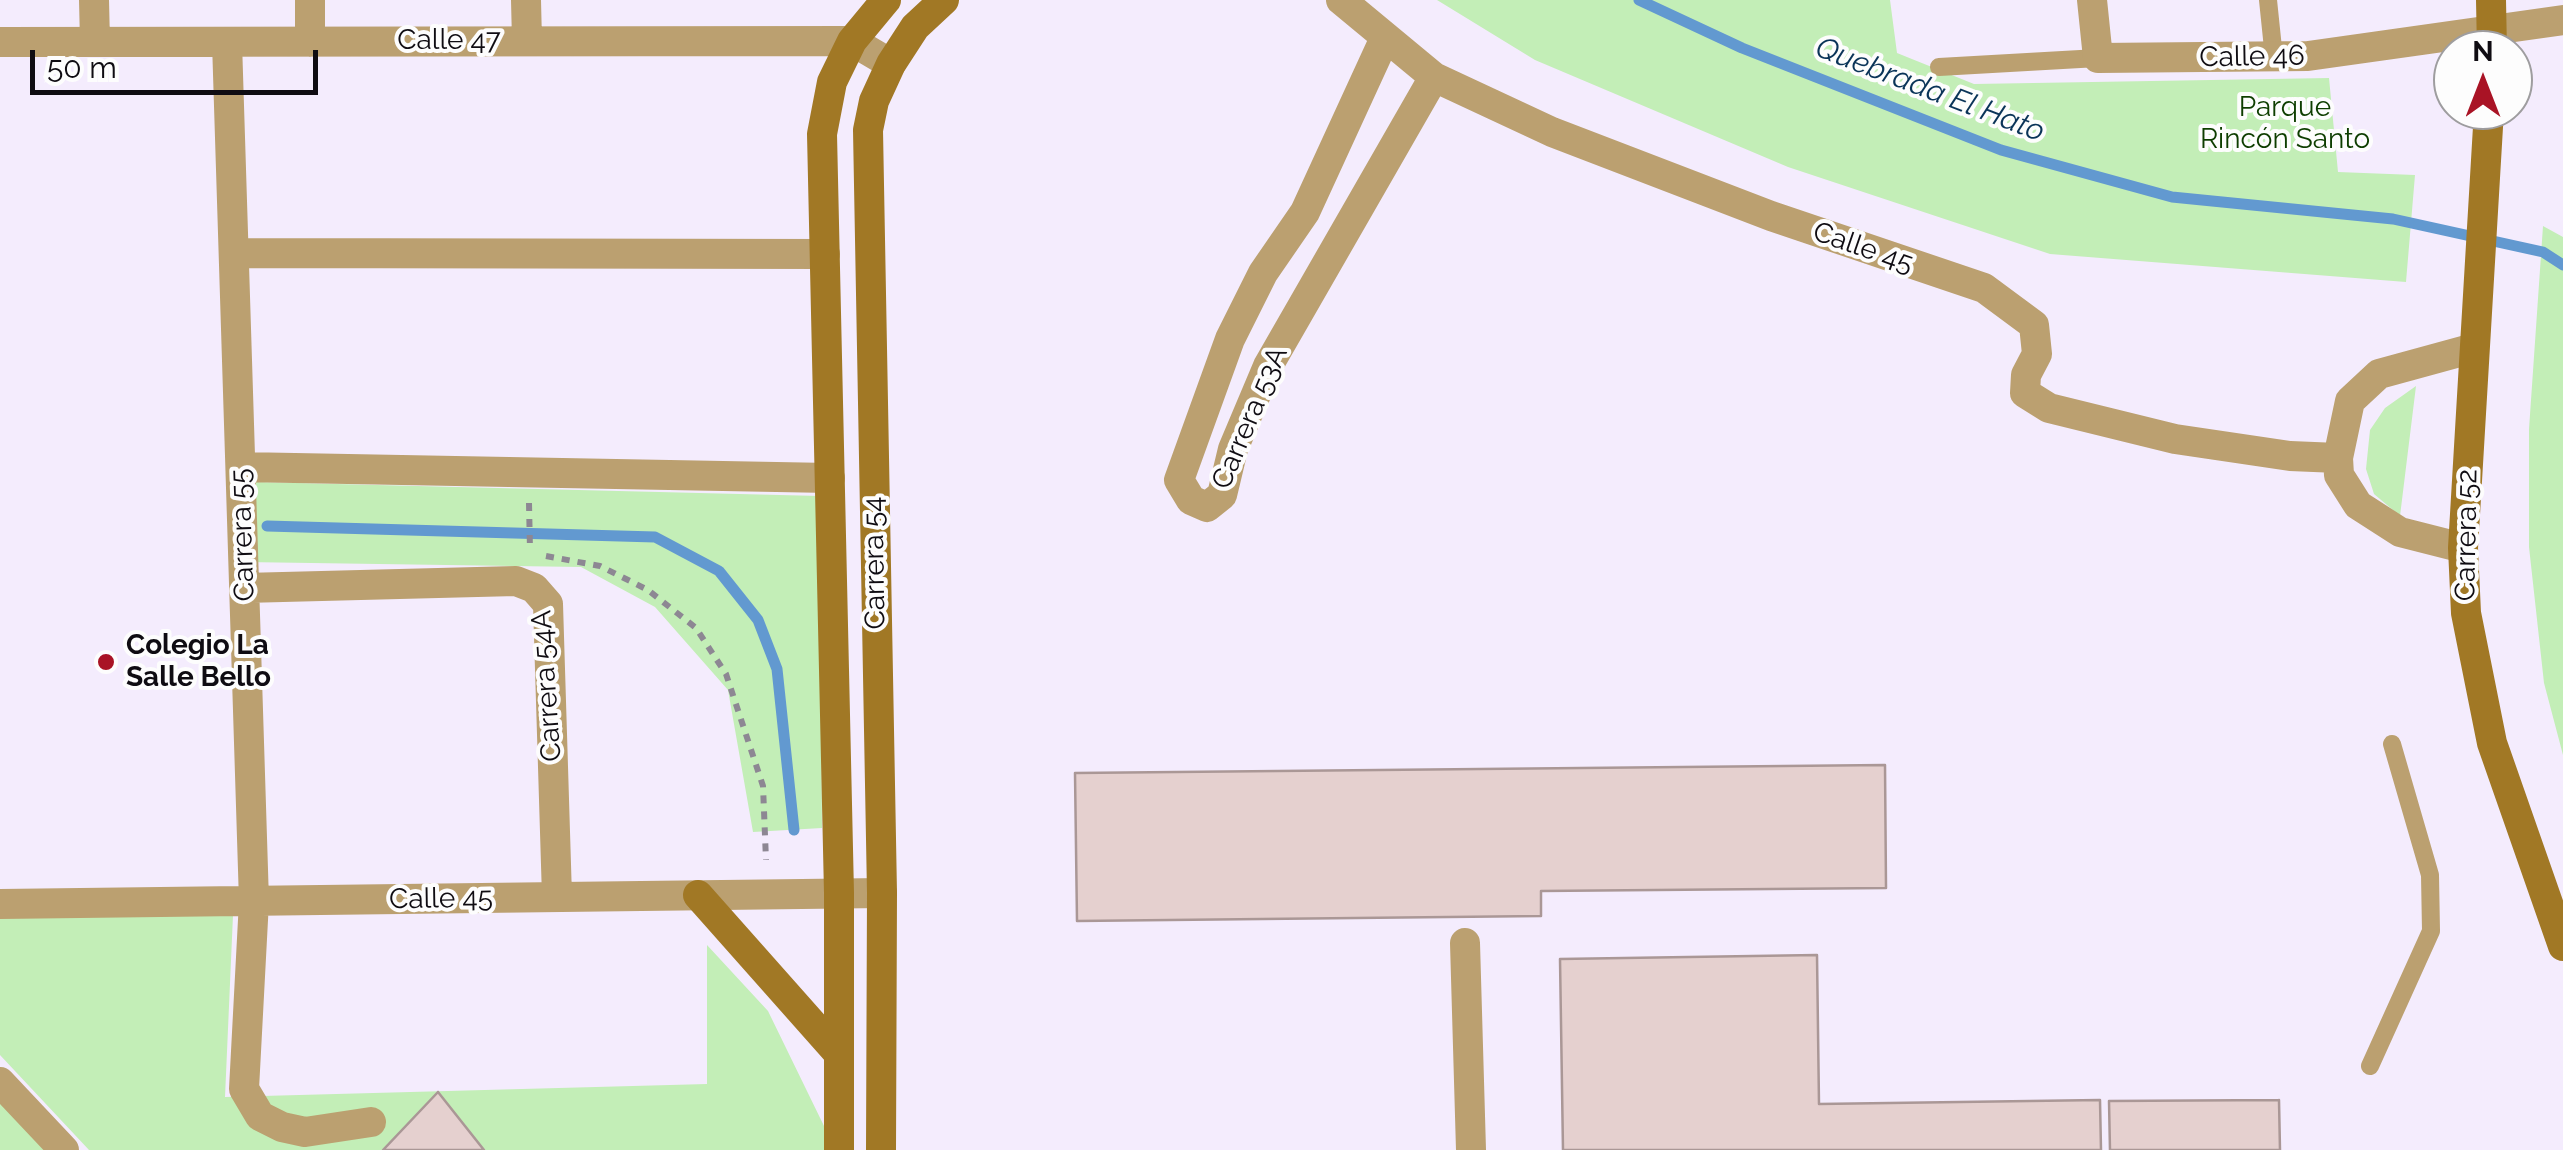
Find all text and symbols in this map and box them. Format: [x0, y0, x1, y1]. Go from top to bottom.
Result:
street label: Calle 47 [397, 24, 501, 58]
scale bar [35, 30, 322, 92]
water label: Quebrada El Hato [1811, 30, 2049, 150]
north arrow [2433, 30, 2533, 130]
text: N [2472, 35, 2494, 68]
street label: Calle 46 [2199, 39, 2305, 75]
text: 50 m [47, 50, 117, 85]
park label: Parque Rincón Santo [2200, 91, 2370, 157]
street label: Calle 45 [1808, 215, 1918, 281]
street label: Carrera 53A [1205, 342, 1295, 494]
street label: Carrera 55 [224, 468, 262, 602]
street label: Carrera 52 [2449, 469, 2485, 601]
street label: Carrera 54 [857, 496, 893, 630]
street label: Carrera 54A [525, 609, 569, 763]
place label: Colegio La Salle Bello [126, 629, 271, 695]
marker: Colegio La Salle Bello [95, 651, 117, 673]
street label: Calle 45 [389, 881, 493, 917]

